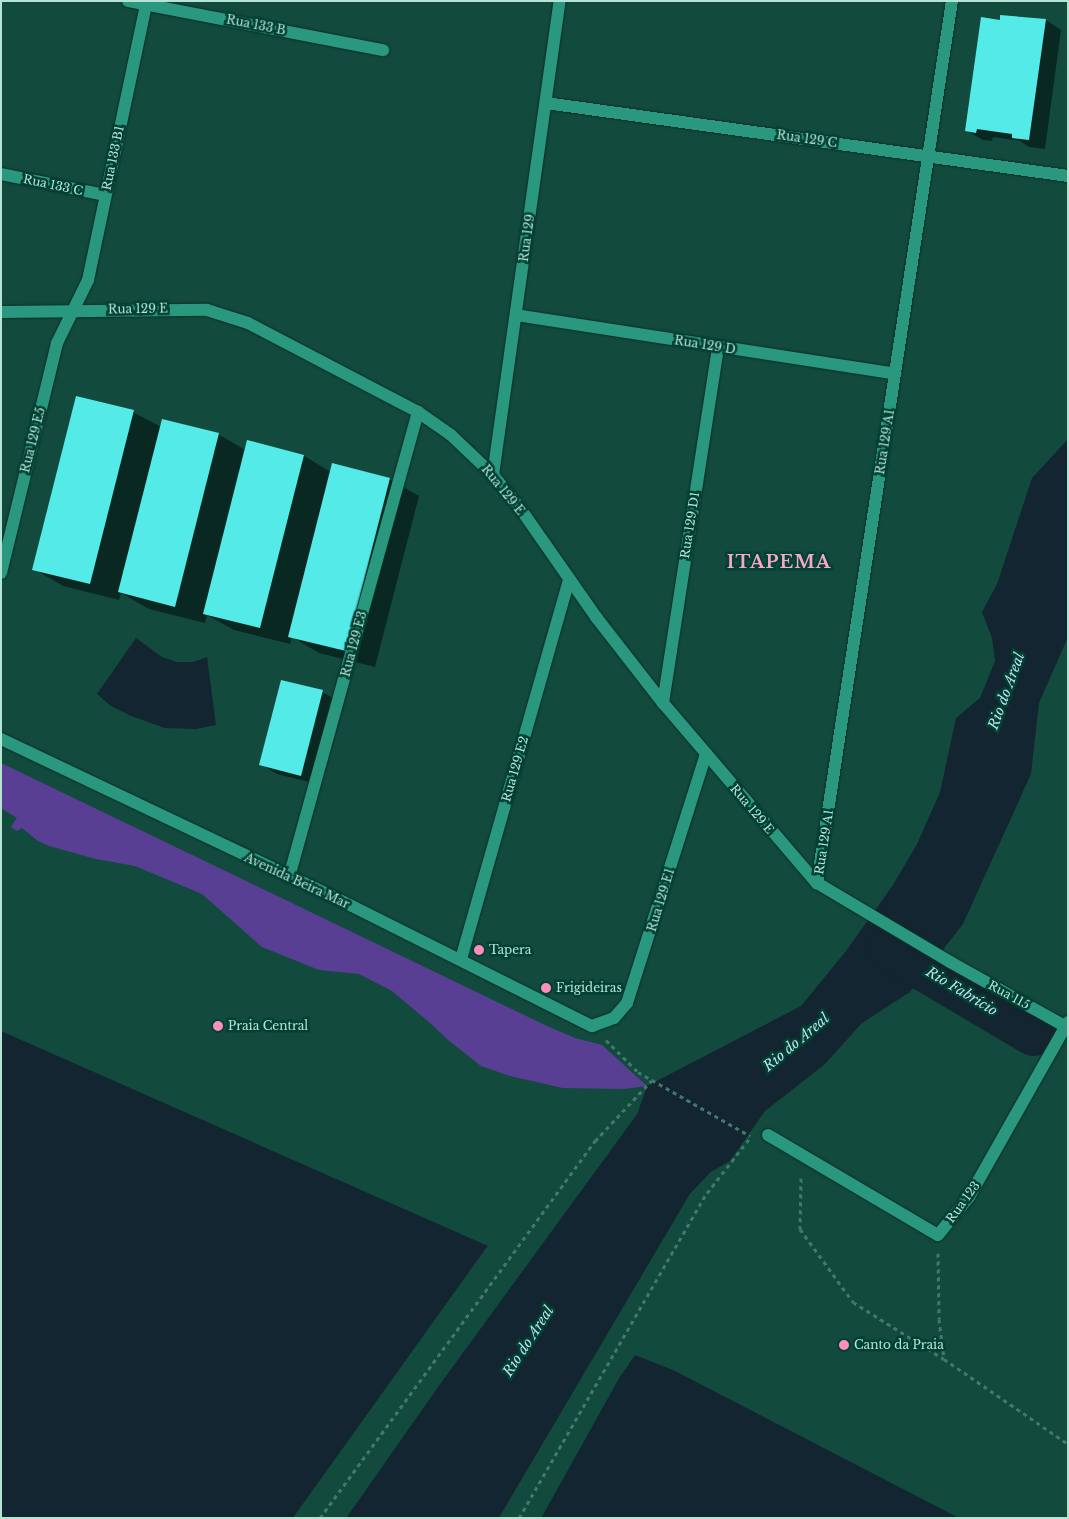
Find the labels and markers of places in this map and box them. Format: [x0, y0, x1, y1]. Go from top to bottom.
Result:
place label: Tapera [489, 943, 531, 957]
marker: Tapera [473, 944, 485, 956]
place label: Frigideiras [556, 981, 622, 995]
marker: Frigideiras [540, 982, 552, 994]
place label: Praia Central [228, 1019, 308, 1033]
marker: Praia Central [212, 1020, 224, 1032]
place label: Canto da Praia [854, 1338, 944, 1352]
marker: Canto da Praia [838, 1339, 850, 1351]

